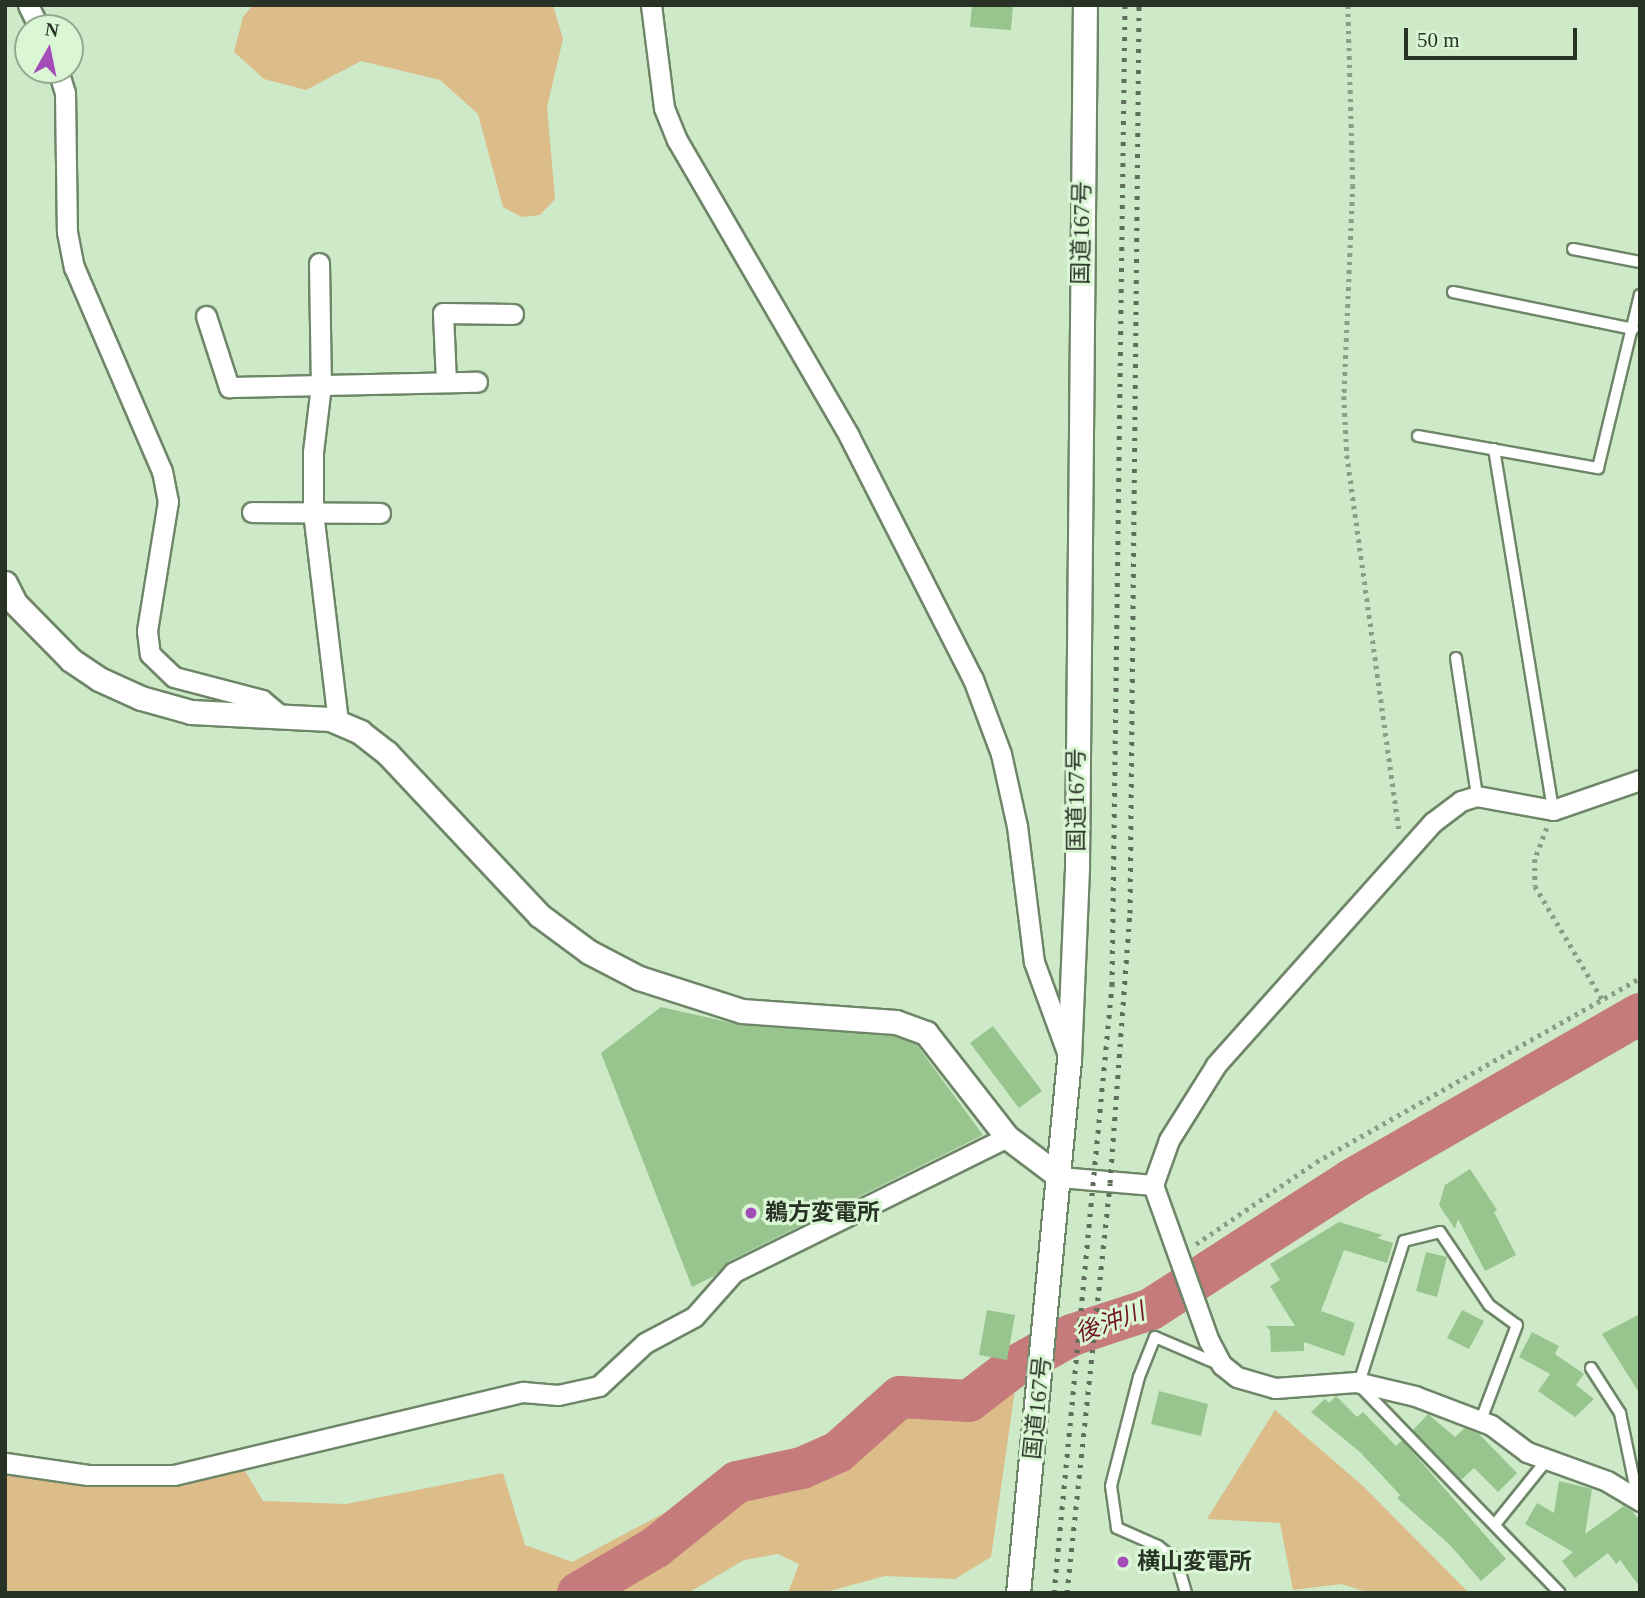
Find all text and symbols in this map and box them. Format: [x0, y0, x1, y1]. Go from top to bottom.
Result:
north arrow [14, 14, 84, 84]
scale bar [1407, 14, 1580, 58]
text: N [44, 18, 60, 41]
text: 50 m [1417, 28, 1460, 52]
street label: 国道167号 [1067, 181, 1097, 285]
street label: 国道167号 [1063, 748, 1091, 852]
place label: 鵜方変電所 [765, 1199, 880, 1227]
marker: 鵜方変電所 [743, 1205, 759, 1221]
water label: 後沖川 [1071, 1297, 1149, 1349]
street label: 国道167号 [1019, 1355, 1057, 1461]
place label: 横山変電所 [1137, 1548, 1252, 1576]
marker: 横山変電所 [1115, 1554, 1131, 1570]

